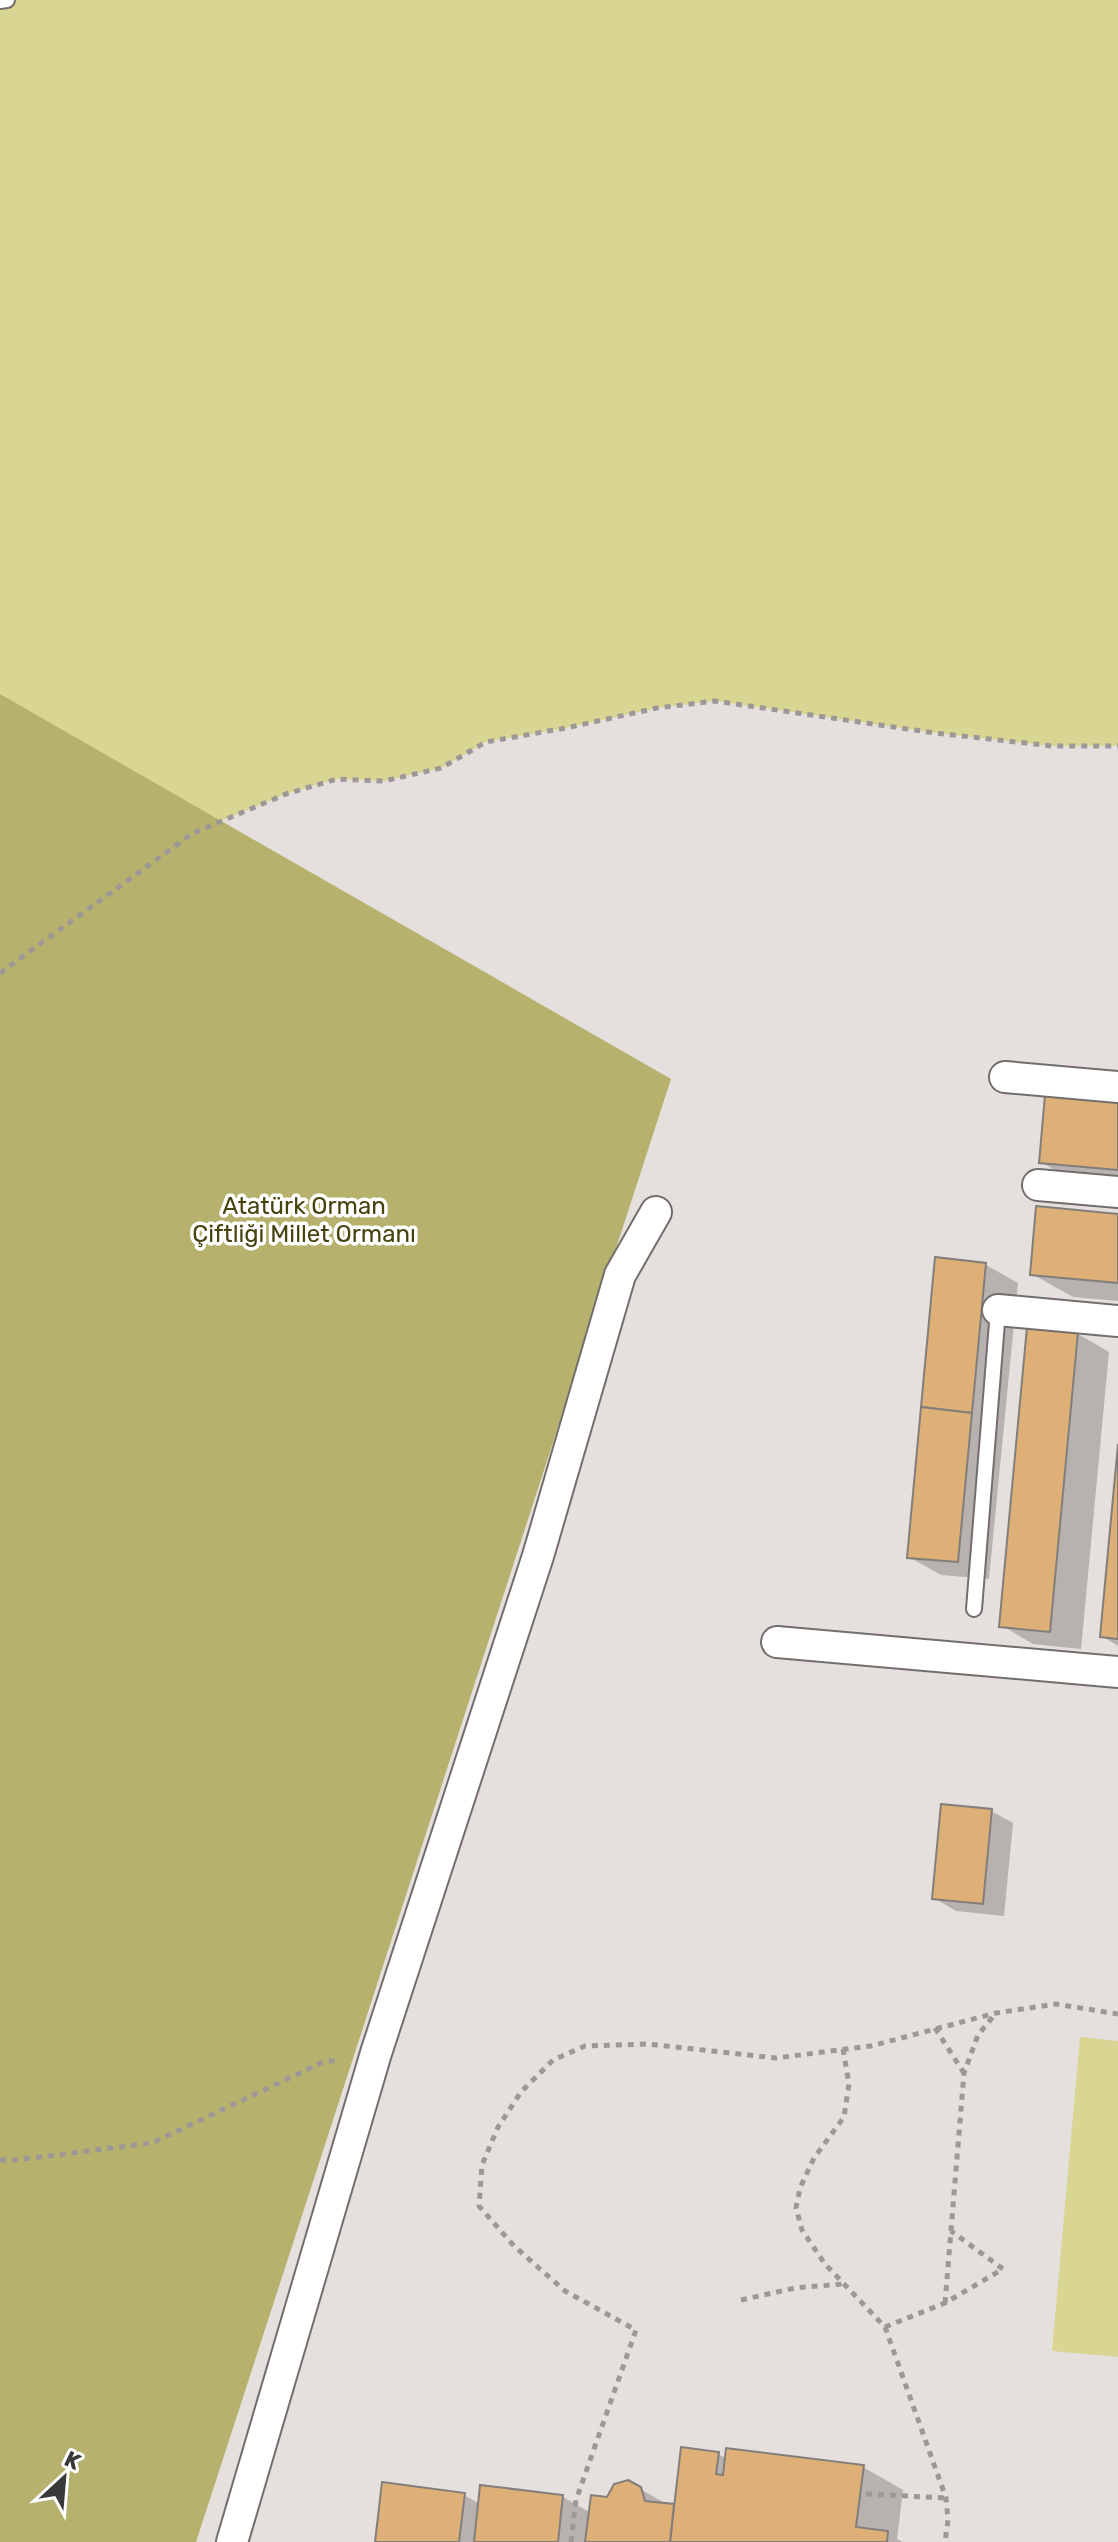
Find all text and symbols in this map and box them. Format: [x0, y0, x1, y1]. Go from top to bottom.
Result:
park label: Atatürk Orman Çiftliği Millet Ormanı [192, 1192, 416, 1248]
north arrow [24, 2438, 104, 2518]
text: K [60, 2445, 85, 2476]

